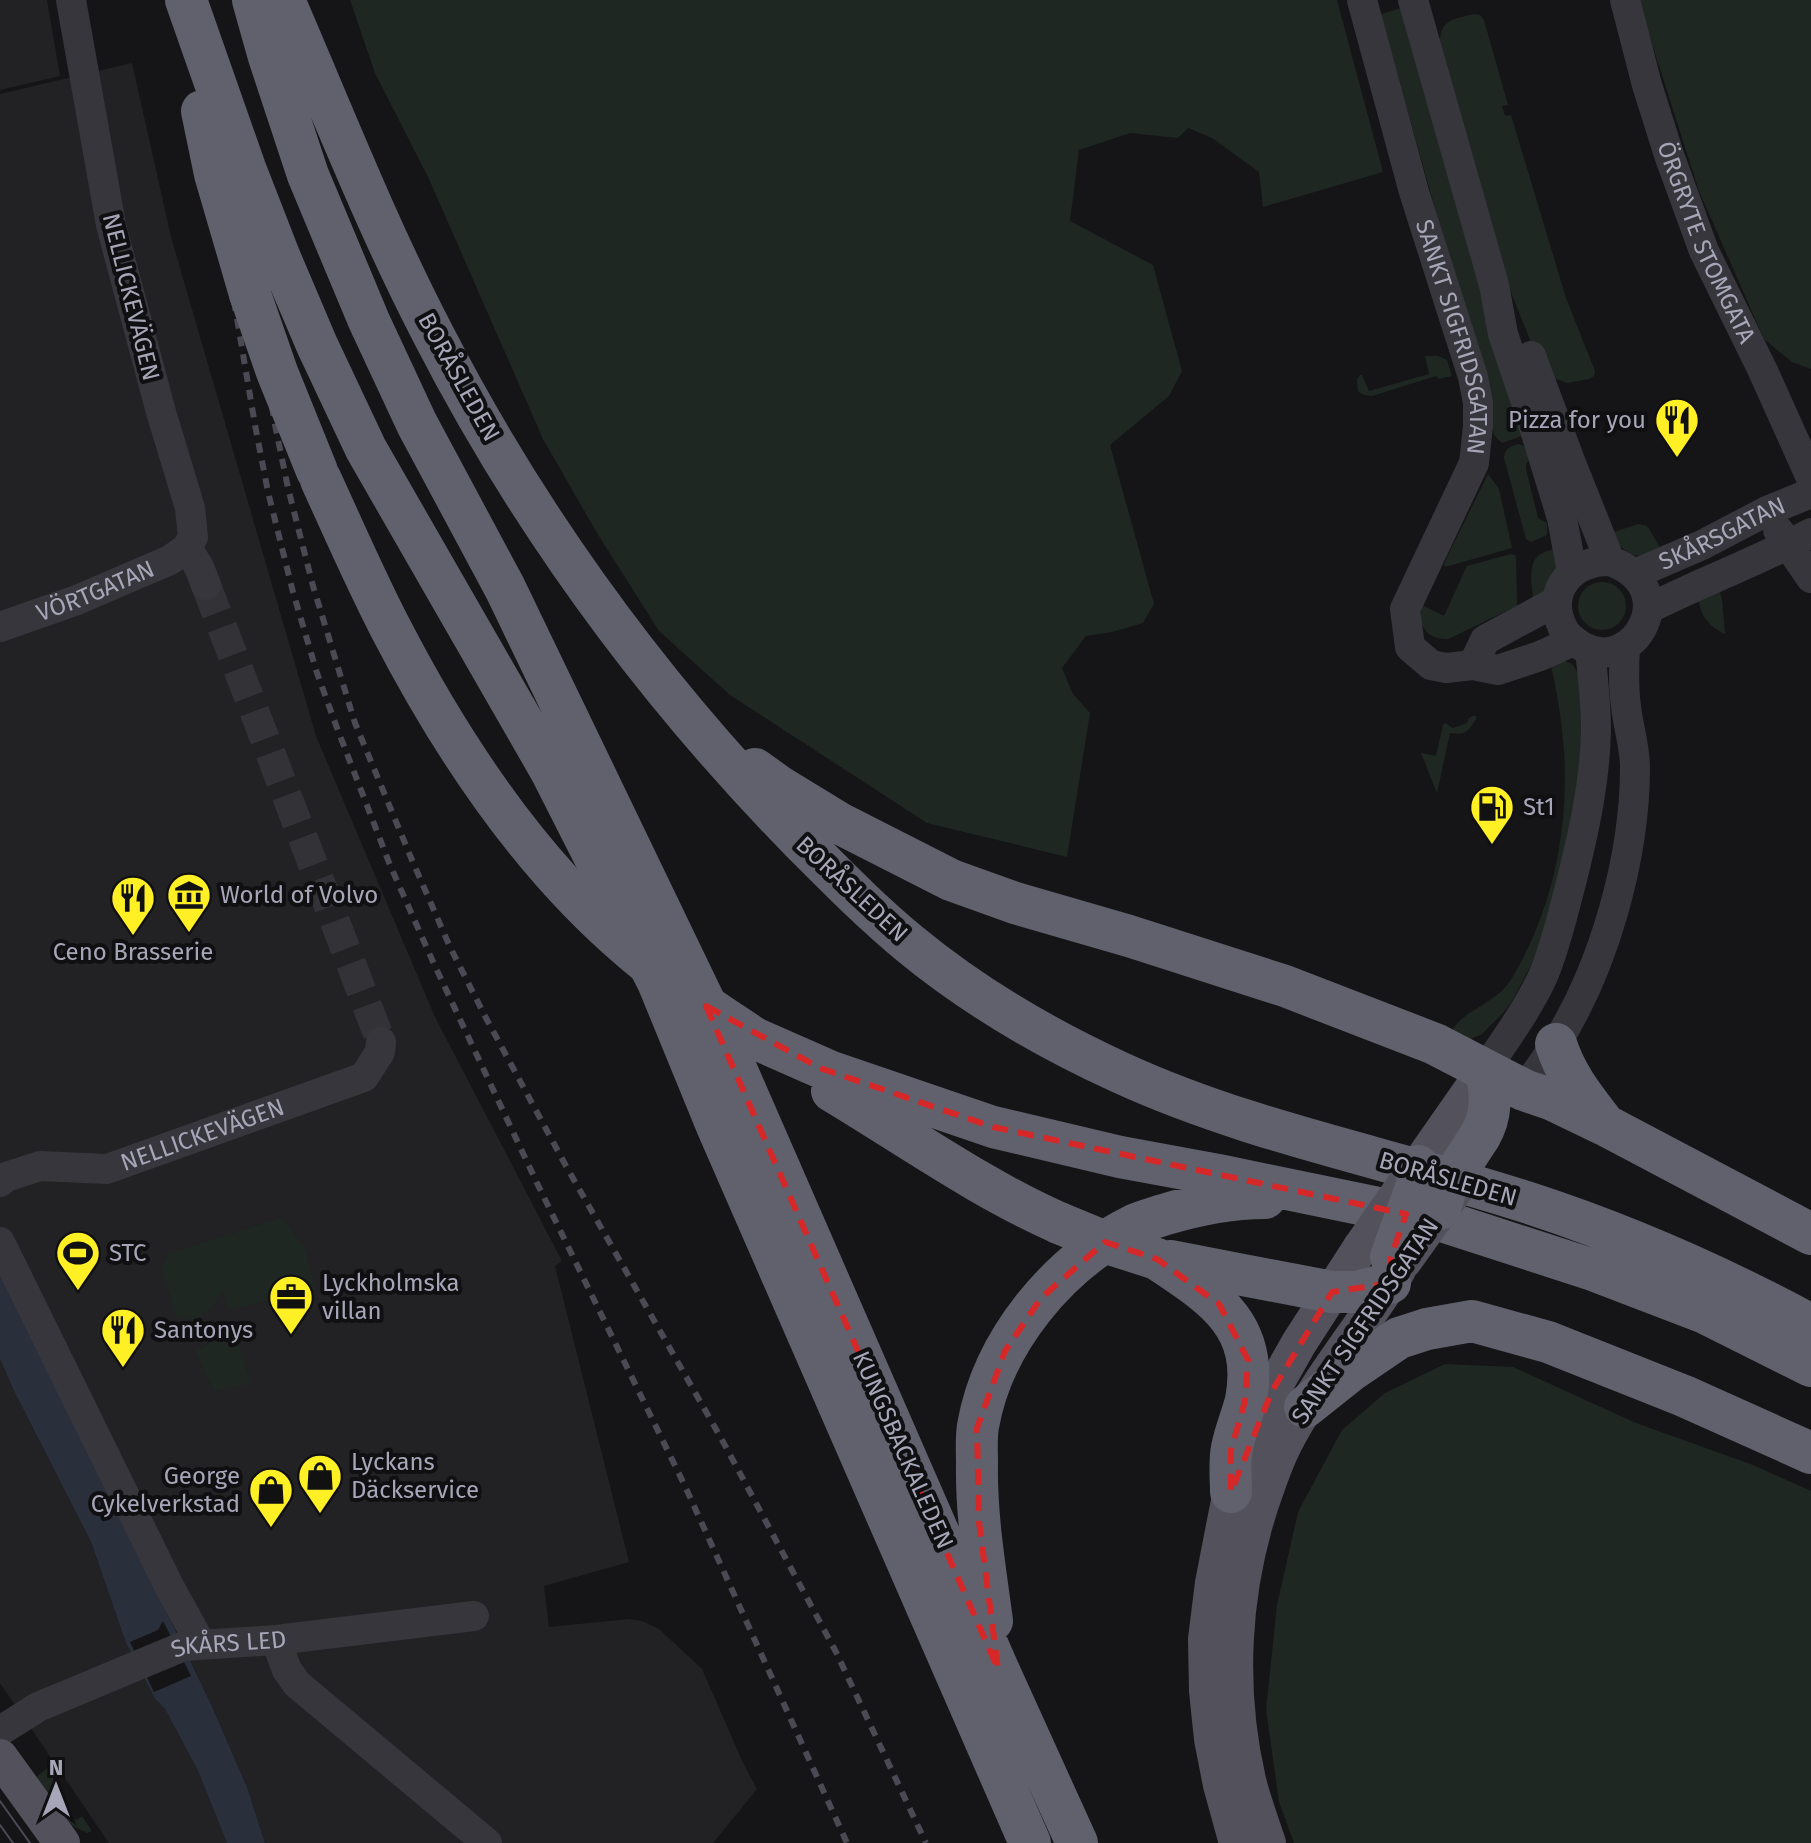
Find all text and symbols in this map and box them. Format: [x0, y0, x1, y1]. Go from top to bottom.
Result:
street label: ÖRGRYTE STOMGATA [1652, 138, 1761, 348]
street label: NELLICKEVÄGEN [97, 210, 165, 384]
street label: SANKT SIGFRIDSGATAN [1410, 216, 1492, 456]
street label: BORÅSLEDEN [412, 308, 507, 446]
restaurant icon: Pizza for you [1653, 396, 1701, 459]
place label: Pizza for you [1508, 406, 1646, 434]
street label: SKÅRSGATAN [1654, 491, 1789, 576]
street label: VÖRTGATAN [33, 554, 158, 627]
fuel station icon: St1 [1468, 783, 1516, 846]
place label: St1 [1523, 793, 1555, 821]
street label: BORÅSLEDEN [791, 830, 914, 948]
museum icon: World of Volvo [165, 871, 213, 934]
restaurant icon: Ceno Brasserie [109, 874, 157, 937]
place label: World of Volvo [220, 881, 378, 909]
place label: Ceno Brasserie [53, 938, 213, 966]
street label: NELLICKEVÄGEN [117, 1093, 288, 1177]
street label: BORÅSLEDEN [1376, 1145, 1520, 1212]
street label: SANKT SIGFRIDSGATAN [1286, 1213, 1444, 1429]
sports icon: STC [54, 1229, 102, 1292]
place label: STC [109, 1239, 147, 1267]
place label: Lyckholmska villan [322, 1269, 460, 1325]
office icon: Lyckholmska villan [267, 1273, 315, 1336]
restaurant icon: Santonys [99, 1306, 147, 1369]
place label: Santonys [154, 1316, 253, 1344]
street label: KUNGSBACKALEDEN [847, 1347, 959, 1553]
place label: Lyckans Däckservice [351, 1448, 479, 1504]
shop icon: Lyckans Däckservice [296, 1452, 344, 1515]
place label: George Cykelverkstad [91, 1462, 240, 1518]
shop icon: George Cykelverkstad [247, 1466, 295, 1529]
street label: SKÅRS LED [167, 1625, 288, 1664]
north arrow [16, 1747, 96, 1827]
text: N [49, 1754, 63, 1781]

